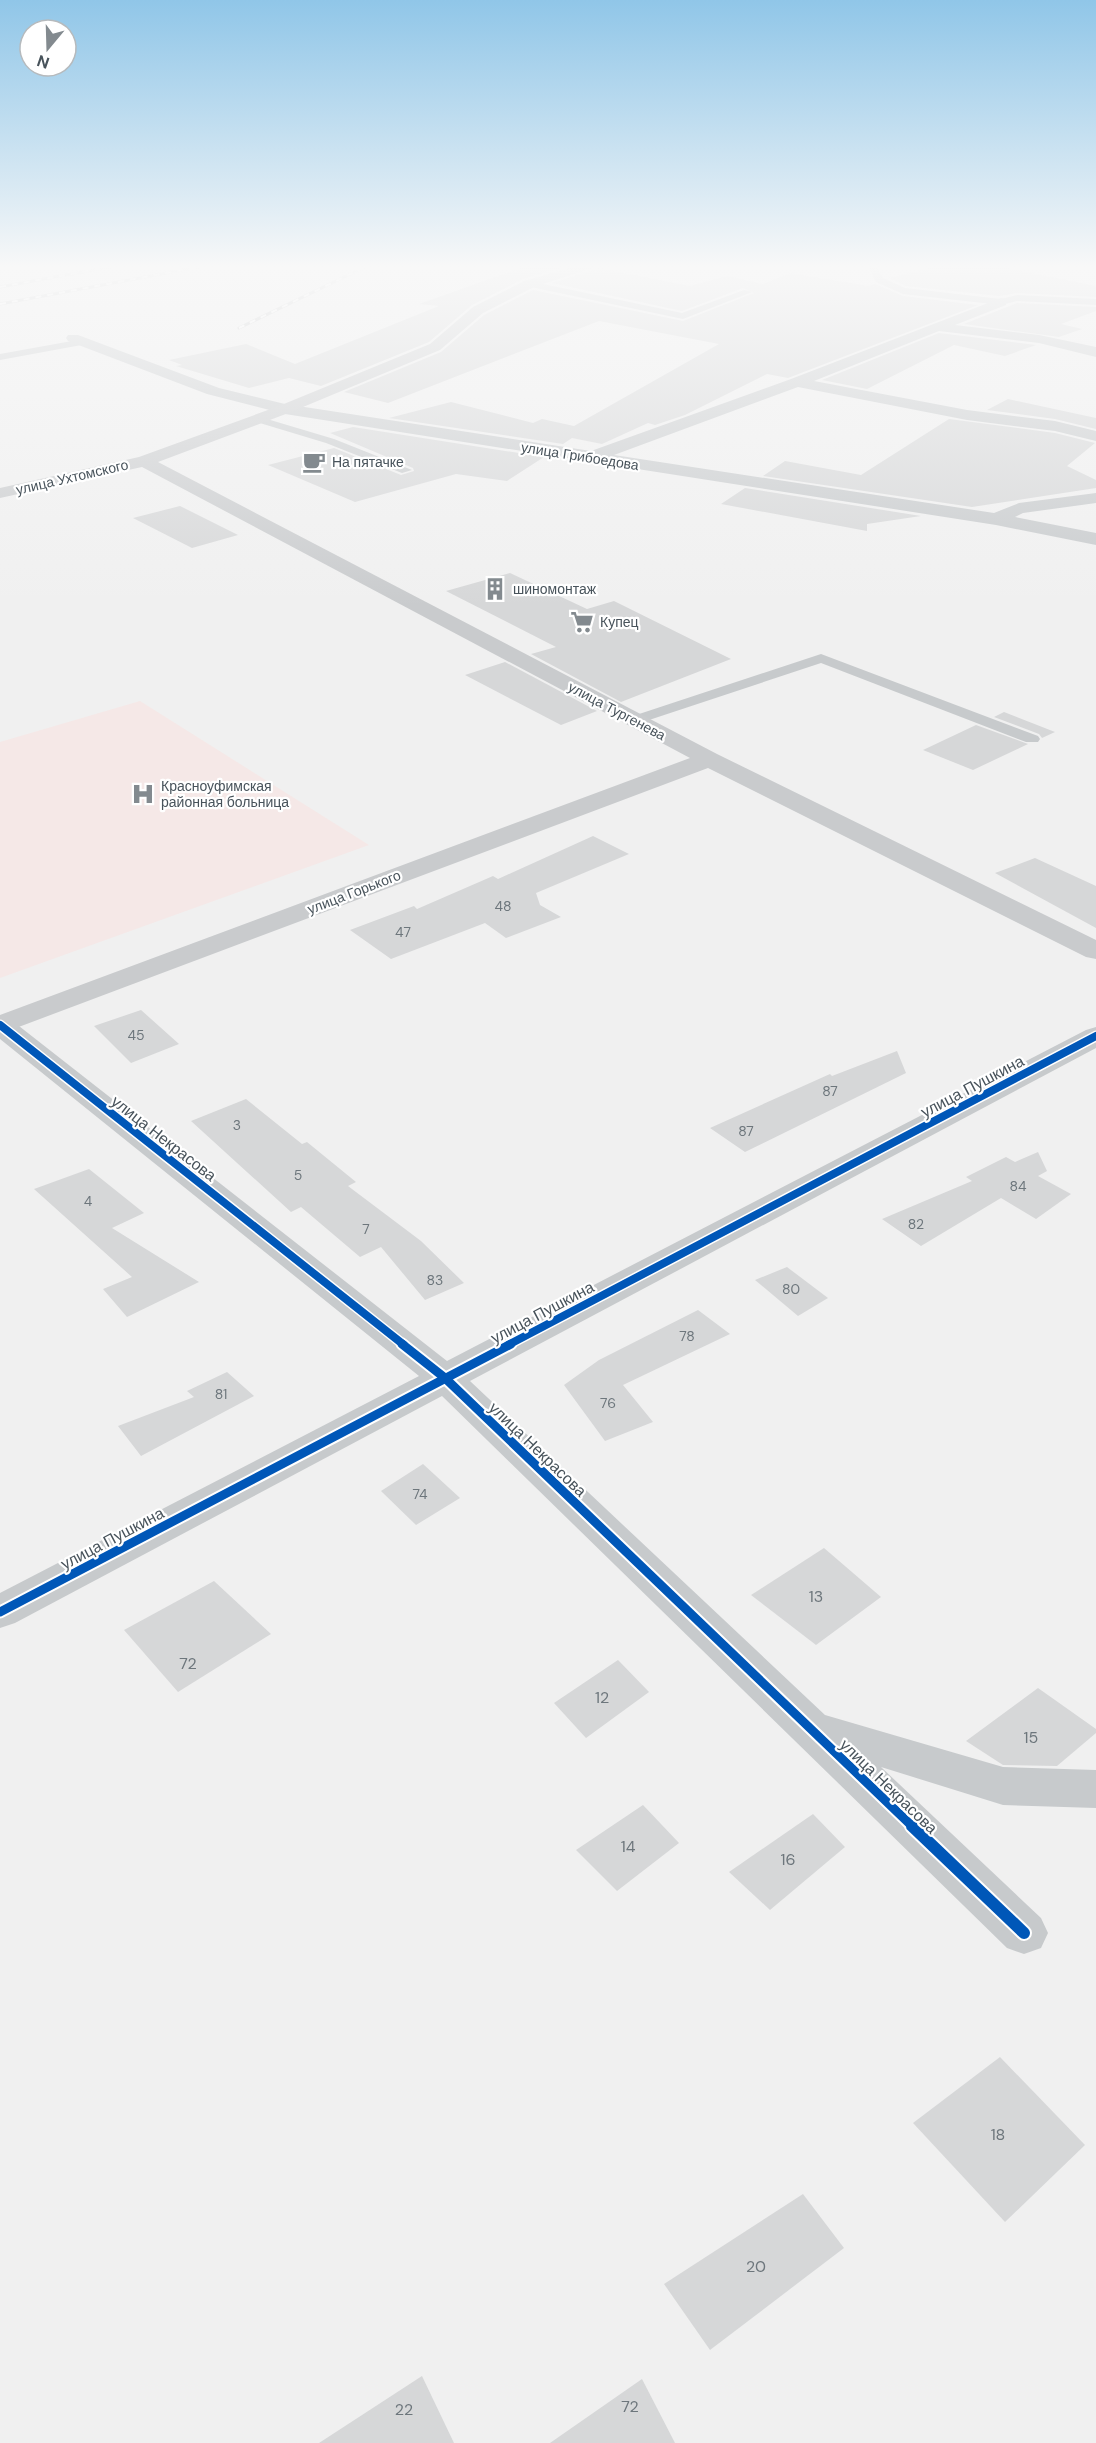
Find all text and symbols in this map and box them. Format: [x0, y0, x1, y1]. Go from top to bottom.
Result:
north arrow [18, 18, 78, 78]
text: N [34, 50, 52, 74]
street label: улица Грибоедова [520, 438, 640, 474]
cafe icon: На пятачке [301, 449, 327, 475]
place label: На пятачке [332, 453, 404, 471]
street label: улица Ухтомского [14, 455, 130, 499]
building icon: шиномонтаж [482, 576, 508, 602]
place label: шиномонтаж [513, 580, 597, 598]
supermarket icon: Купец [569, 609, 595, 635]
place label: Купец [600, 613, 639, 631]
street label: улица Тургенева [565, 678, 669, 744]
place label: Красноуфимская районная больница [161, 777, 289, 811]
hospital icon: Красноуфимская районная больница [130, 781, 156, 807]
street label: улица Горького [305, 866, 403, 918]
house number: 48 [494, 897, 512, 915]
house number: 47 [395, 923, 411, 941]
house number: 45 [127, 1026, 145, 1044]
street label: улица Пушкина [917, 1050, 1028, 1123]
house number: 87 [822, 1082, 838, 1100]
street label: улица Некрасова [107, 1091, 221, 1186]
house number: 3 [233, 1116, 241, 1134]
house number: 87 [738, 1122, 754, 1140]
house number: 5 [294, 1166, 302, 1184]
house number: 84 [1009, 1177, 1027, 1195]
house number: 4 [84, 1192, 93, 1210]
house number: 82 [908, 1215, 924, 1233]
house number: 7 [362, 1220, 370, 1238]
house number: 83 [427, 1271, 443, 1289]
street label: улица Пушкина [487, 1276, 598, 1349]
house number: 80 [782, 1280, 800, 1298]
house number: 78 [679, 1327, 695, 1345]
house number: 81 [215, 1385, 227, 1403]
house number: 76 [600, 1394, 616, 1412]
street label: улица Некрасова [484, 1397, 591, 1501]
house number: 74 [412, 1485, 428, 1503]
street label: улица Пушкина [57, 1502, 168, 1575]
house number: 13 [809, 1586, 823, 1607]
house number: 72 [179, 1653, 197, 1674]
house number: 12 [595, 1687, 609, 1708]
house number: 15 [1024, 1727, 1038, 1748]
street label: улица Некрасова [835, 1734, 942, 1838]
house number: 14 [621, 1836, 636, 1857]
house number: 16 [780, 1849, 796, 1870]
house number: 18 [991, 2124, 1005, 2145]
house number: 20 [746, 2256, 766, 2277]
house number: 72 [621, 2396, 639, 2417]
house number: 22 [395, 2399, 413, 2420]

